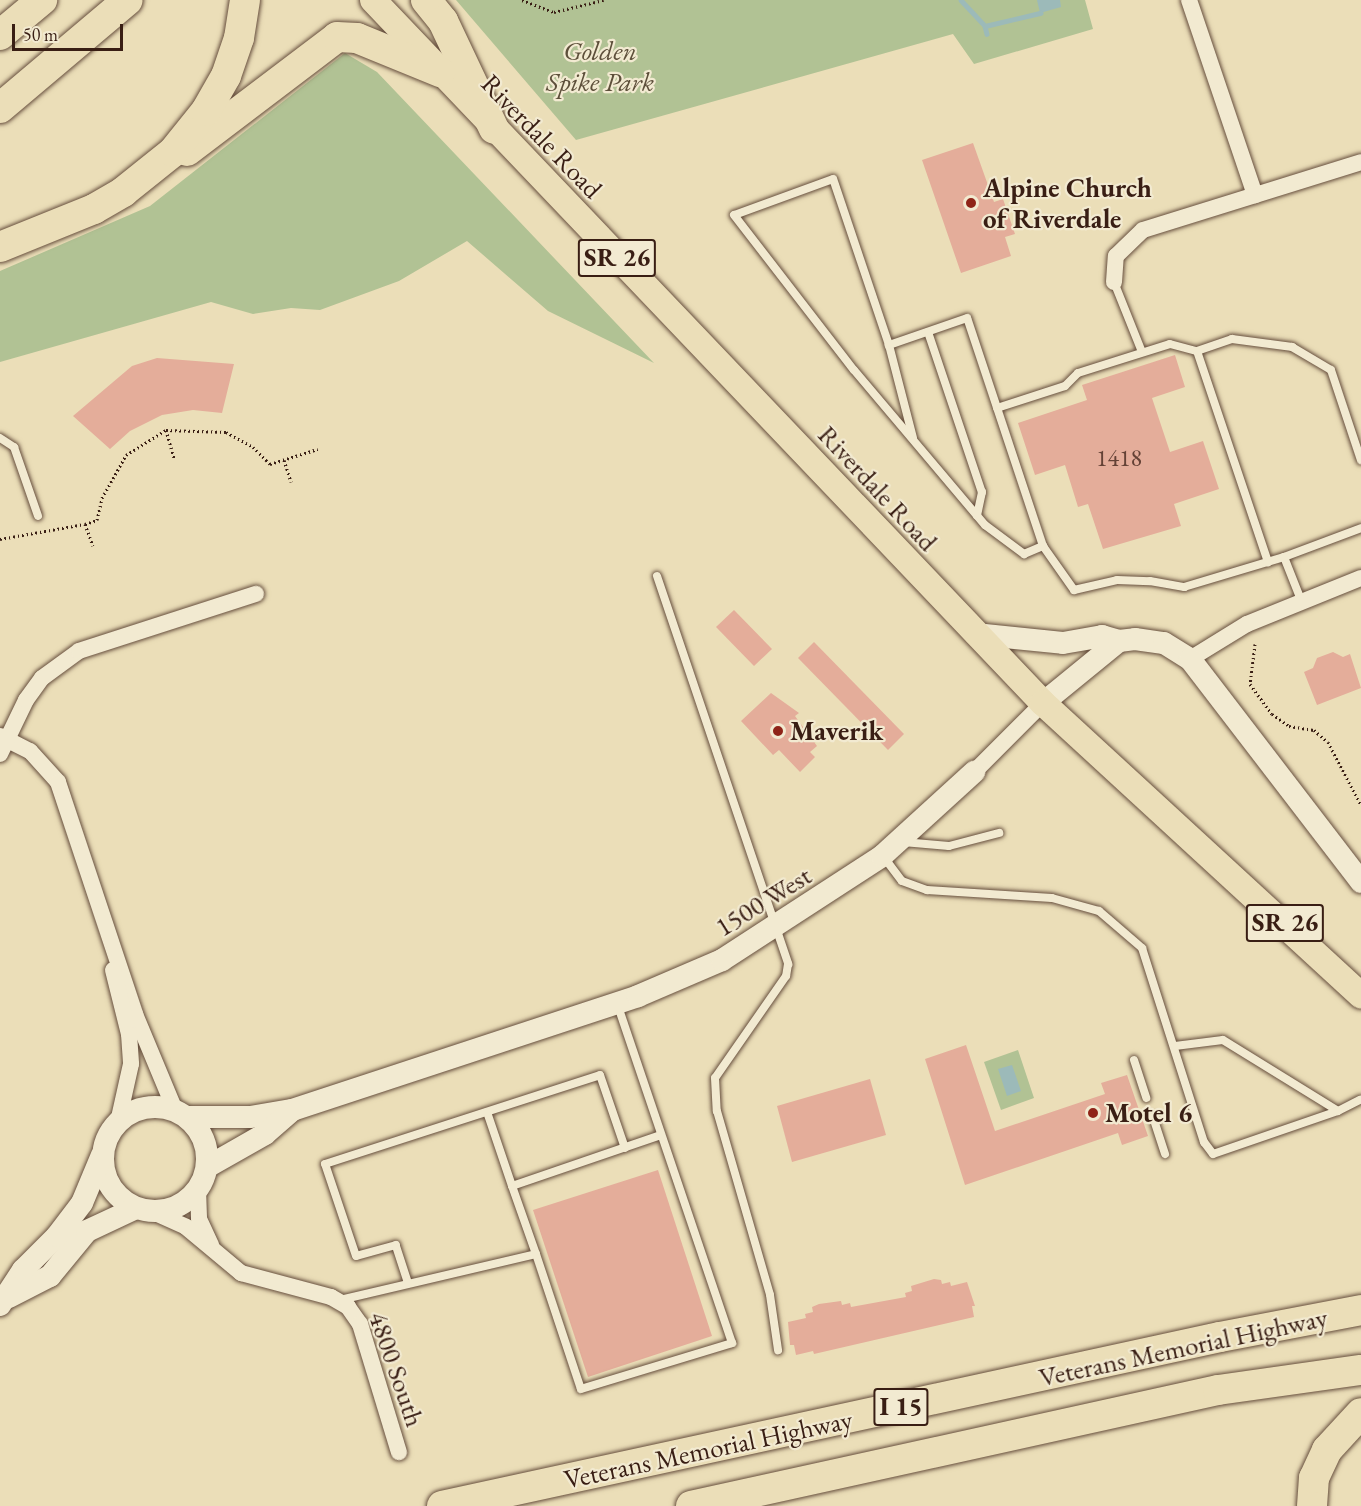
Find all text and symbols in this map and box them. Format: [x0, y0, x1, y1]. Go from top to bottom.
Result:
scale bar [15, 12, 126, 50]
text: 50 m [23, 23, 58, 46]
park label: Golden Spike Park [546, 34, 654, 97]
street label: Riverdale Road [475, 67, 609, 205]
place label: Alpine Church of Riverdale [983, 171, 1152, 234]
marker: Alpine Church of Riverdale [964, 196, 978, 210]
road number: SR 26 [576, 235, 658, 281]
street label: Riverdale Road [812, 418, 944, 558]
house number: 1418 [1096, 444, 1142, 472]
place label: Maverik [790, 715, 883, 747]
marker: Maverik [771, 724, 785, 738]
street label: 1500 West [709, 859, 817, 943]
road number: SR 26 [1244, 900, 1326, 946]
place label: Motel 6 [1105, 1097, 1192, 1129]
marker: Motel 6 [1086, 1106, 1100, 1120]
street label: Veterans Memorial Highway [1036, 1301, 1330, 1393]
street label: 4800 South [362, 1307, 432, 1431]
road number: I 15 [872, 1384, 930, 1430]
street label: Veterans Memorial Highway [561, 1403, 855, 1495]

